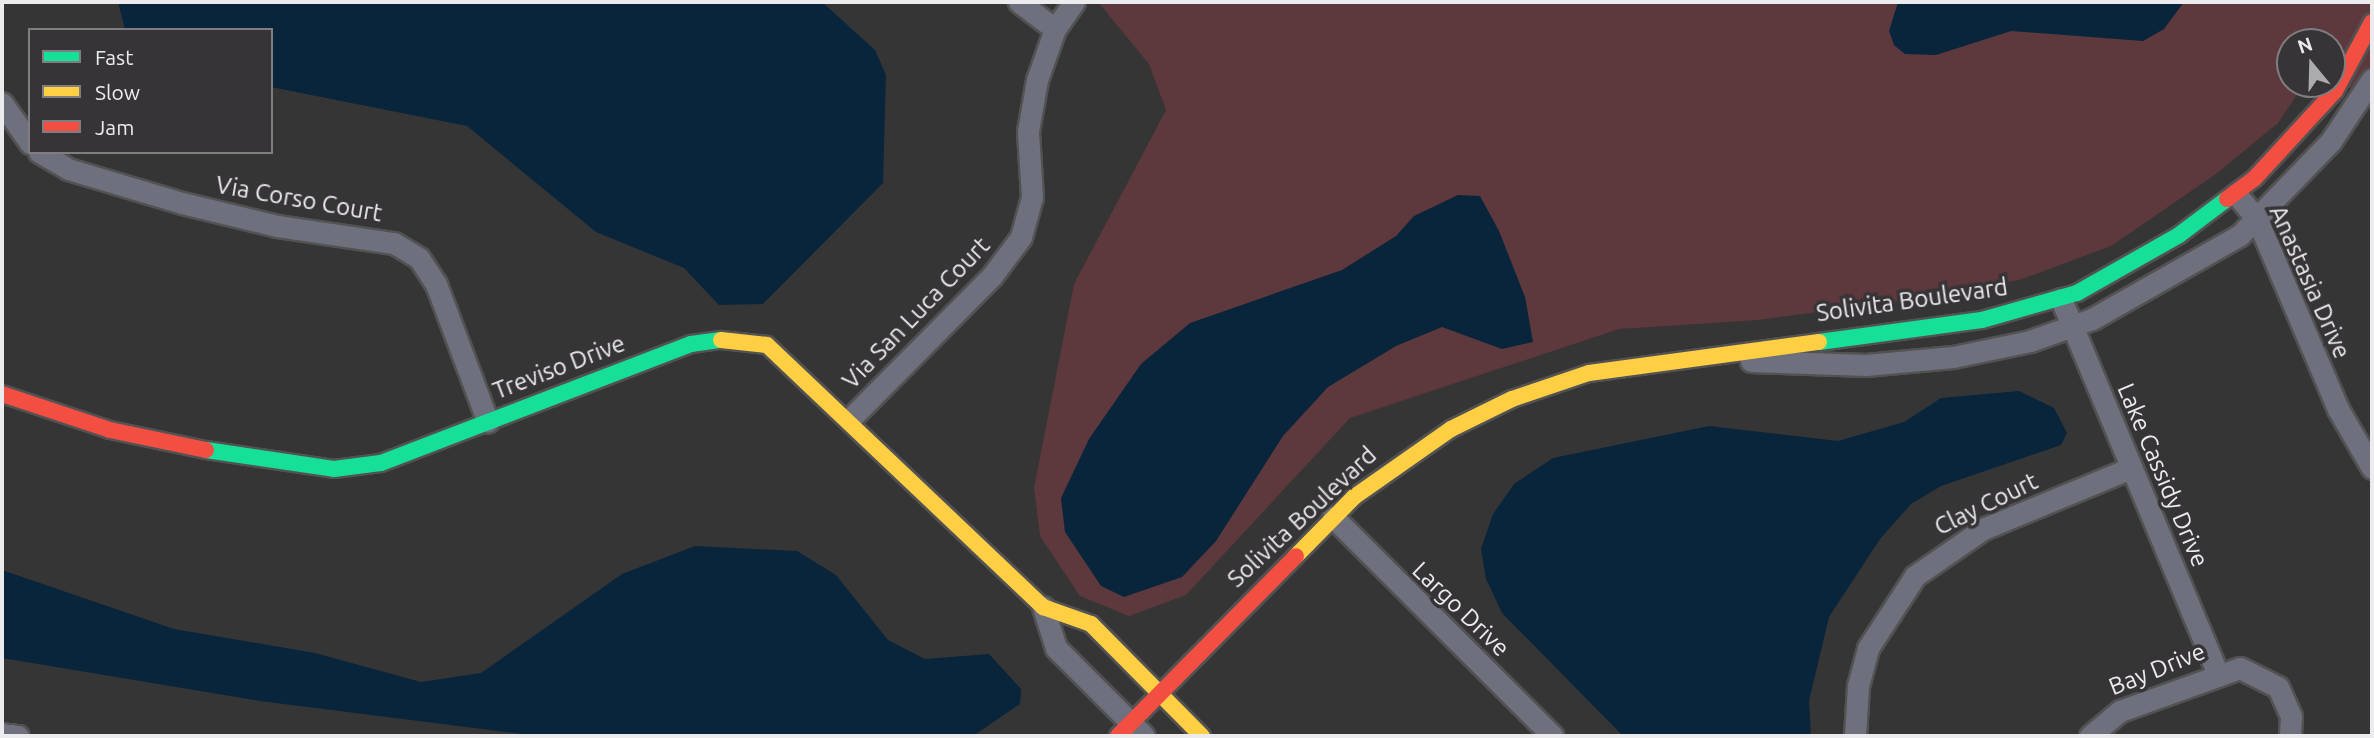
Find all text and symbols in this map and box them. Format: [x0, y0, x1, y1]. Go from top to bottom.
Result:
legend [28, 28, 273, 154]
north arrow [2276, 28, 2346, 98]
text: N [2295, 32, 2315, 58]
text: Fast [95, 45, 133, 69]
text: Slow [95, 80, 140, 104]
text: Jam [95, 115, 134, 139]
street label: Via Corso Court [214, 170, 384, 228]
street label: Anastasia Drive [2263, 201, 2357, 363]
street label: Via San Luca Court [836, 231, 996, 395]
street label: Solivita Boulevard [1814, 272, 2010, 328]
street label: Treviso Drive [489, 329, 629, 405]
street label: Lake Cassidy Drive [2111, 379, 2215, 571]
street label: Solivita Boulevard [1222, 441, 1382, 593]
street label: Clay Court [1930, 467, 2042, 541]
street label: Largo Drive [1406, 556, 1516, 662]
street label: Bay Drive [2105, 637, 2209, 701]

